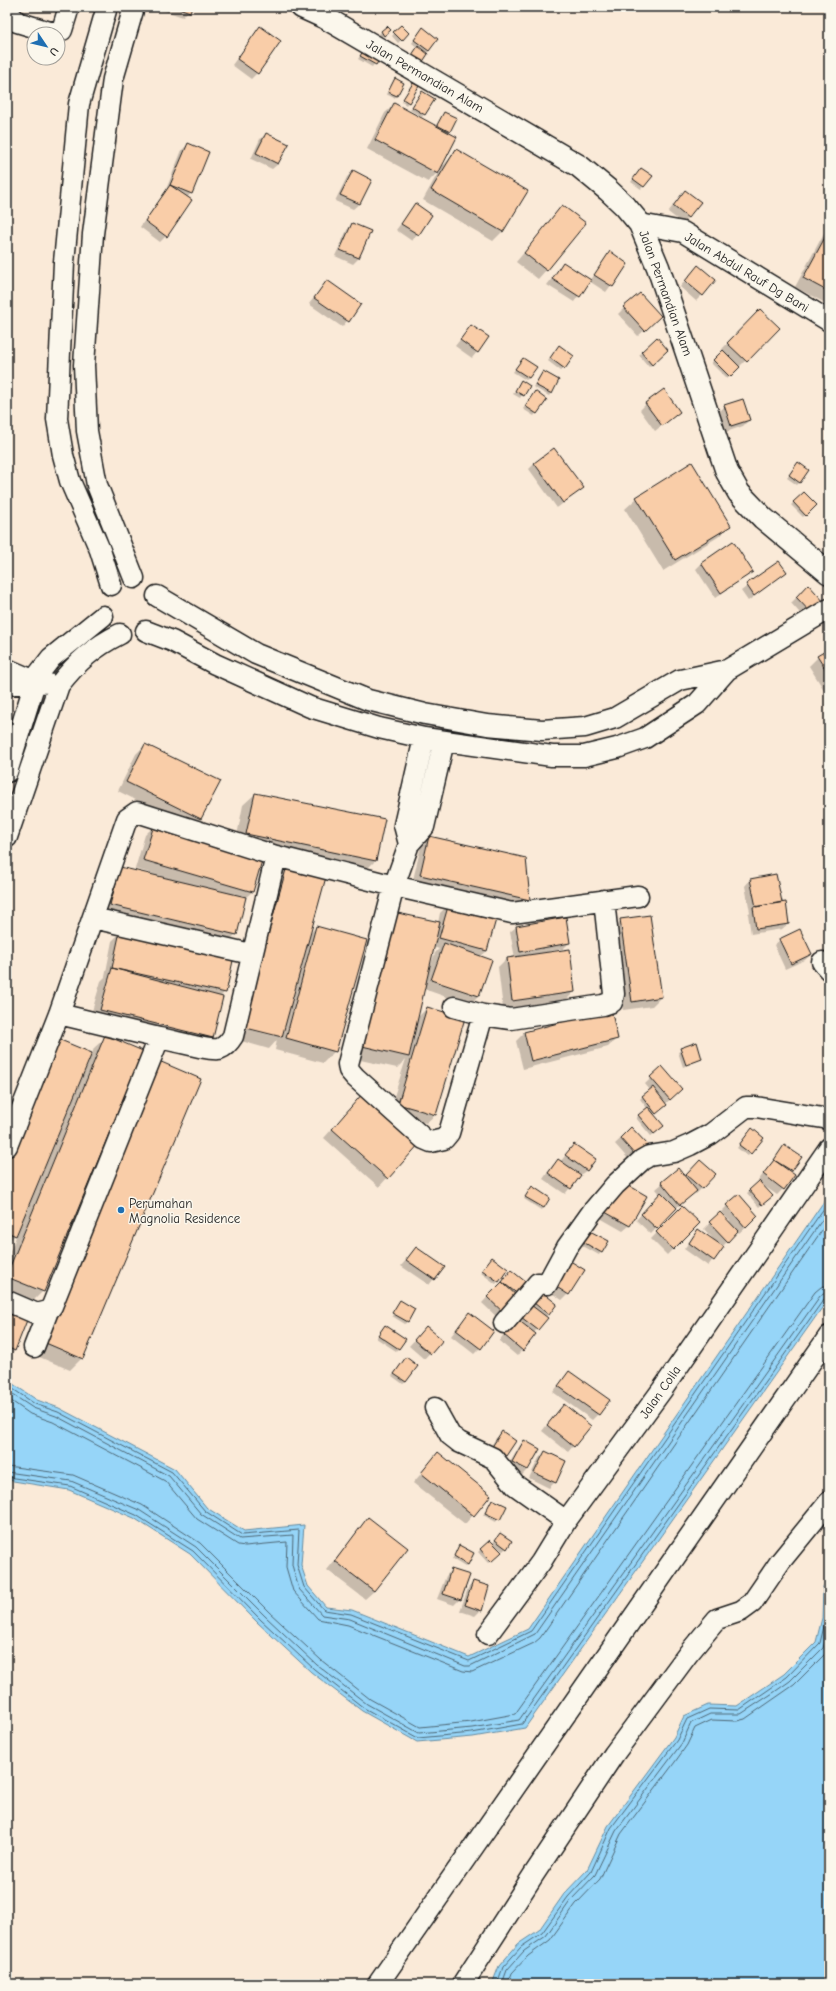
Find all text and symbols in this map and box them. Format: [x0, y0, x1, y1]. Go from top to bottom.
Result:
north arrow [26, 26, 66, 66]
street label: Jalan Permandian Alam [364, 36, 486, 116]
text: U [46, 45, 61, 58]
street label: Jalan Permandian Alam [636, 228, 696, 358]
street label: Jalan Abdul Rauf Dg Bani [682, 229, 812, 315]
place label: Perumahan Magnolia Residence [129, 1196, 241, 1226]
marker: Perumahan Magnolia Residence [116, 1205, 126, 1215]
street label: Jalan Colla [636, 1363, 684, 1421]

